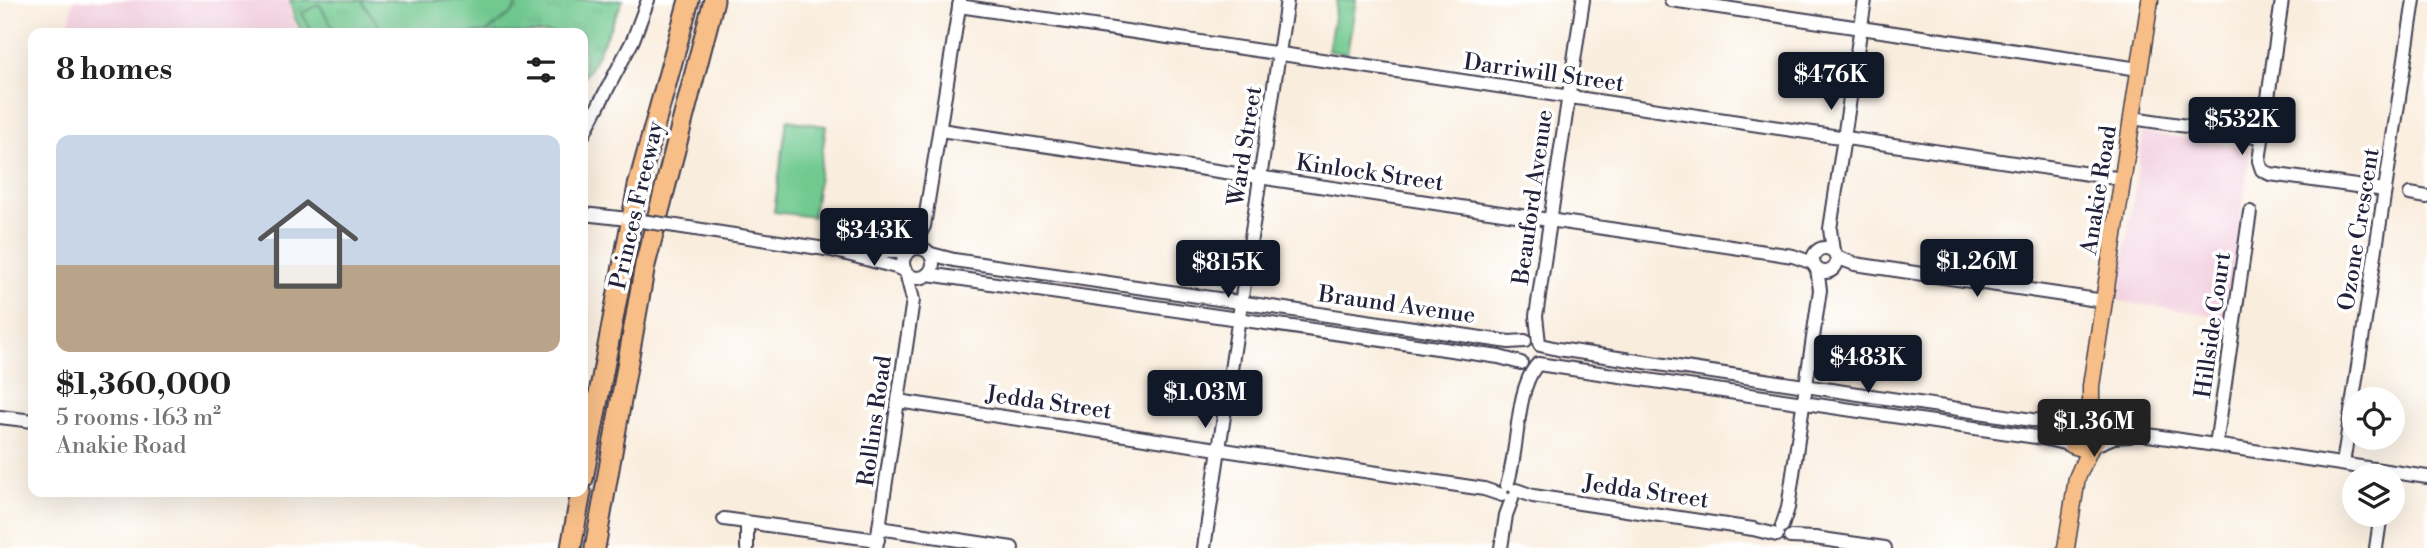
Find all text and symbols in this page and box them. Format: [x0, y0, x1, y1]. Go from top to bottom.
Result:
street label: Darriwill Street [1462, 48, 1626, 98]
text: 8 homes [56, 51, 172, 89]
icon: filters [522, 51, 560, 89]
pin: $476K [1782, 52, 1880, 112]
text: $476K [1794, 61, 1868, 89]
street label: Ward Street [1222, 84, 1268, 209]
pin: $532K [2193, 97, 2291, 157]
text: $532K [2205, 106, 2279, 134]
street label: Beauford Avenue [1507, 108, 1559, 288]
street label: Princes Freeway [604, 118, 670, 292]
street label: Anakie Road [2075, 124, 2123, 258]
street label: Ozone Crescent [2332, 146, 2386, 313]
street label: Kinlock Street [1294, 149, 1445, 197]
icon: home [245, 181, 371, 307]
pin: $343K [825, 208, 923, 268]
text: $343K [836, 217, 912, 245]
pin: $815K [1179, 240, 1277, 300]
pin: $1.26M [1920, 240, 2034, 299]
text: $1.26M [1936, 248, 2018, 276]
text: $815K [1192, 249, 1264, 277]
street label: Hillside Court [2189, 250, 2237, 400]
street label: Braund Avenue [1316, 280, 1477, 330]
pin: $483K [1819, 336, 1917, 395]
text: $483K [1830, 344, 1906, 372]
street label: Rollins Road [852, 354, 898, 488]
text: $1,360,000 [56, 366, 231, 404]
pin: $1.03M [1148, 370, 1262, 430]
text: $1.03M [1163, 379, 1247, 407]
street label: Jedda Street [983, 380, 1113, 426]
map controls [2342, 387, 2405, 527]
button: locate [2342, 387, 2405, 450]
pin: $1.36M [2037, 400, 2151, 459]
text: 5 rooms · 163 m² [56, 404, 221, 432]
text: $1.36M [2054, 408, 2134, 436]
text: Anakie Road [56, 432, 186, 460]
button: layers [2342, 464, 2405, 527]
street label: Jedda Street [1580, 469, 1710, 515]

